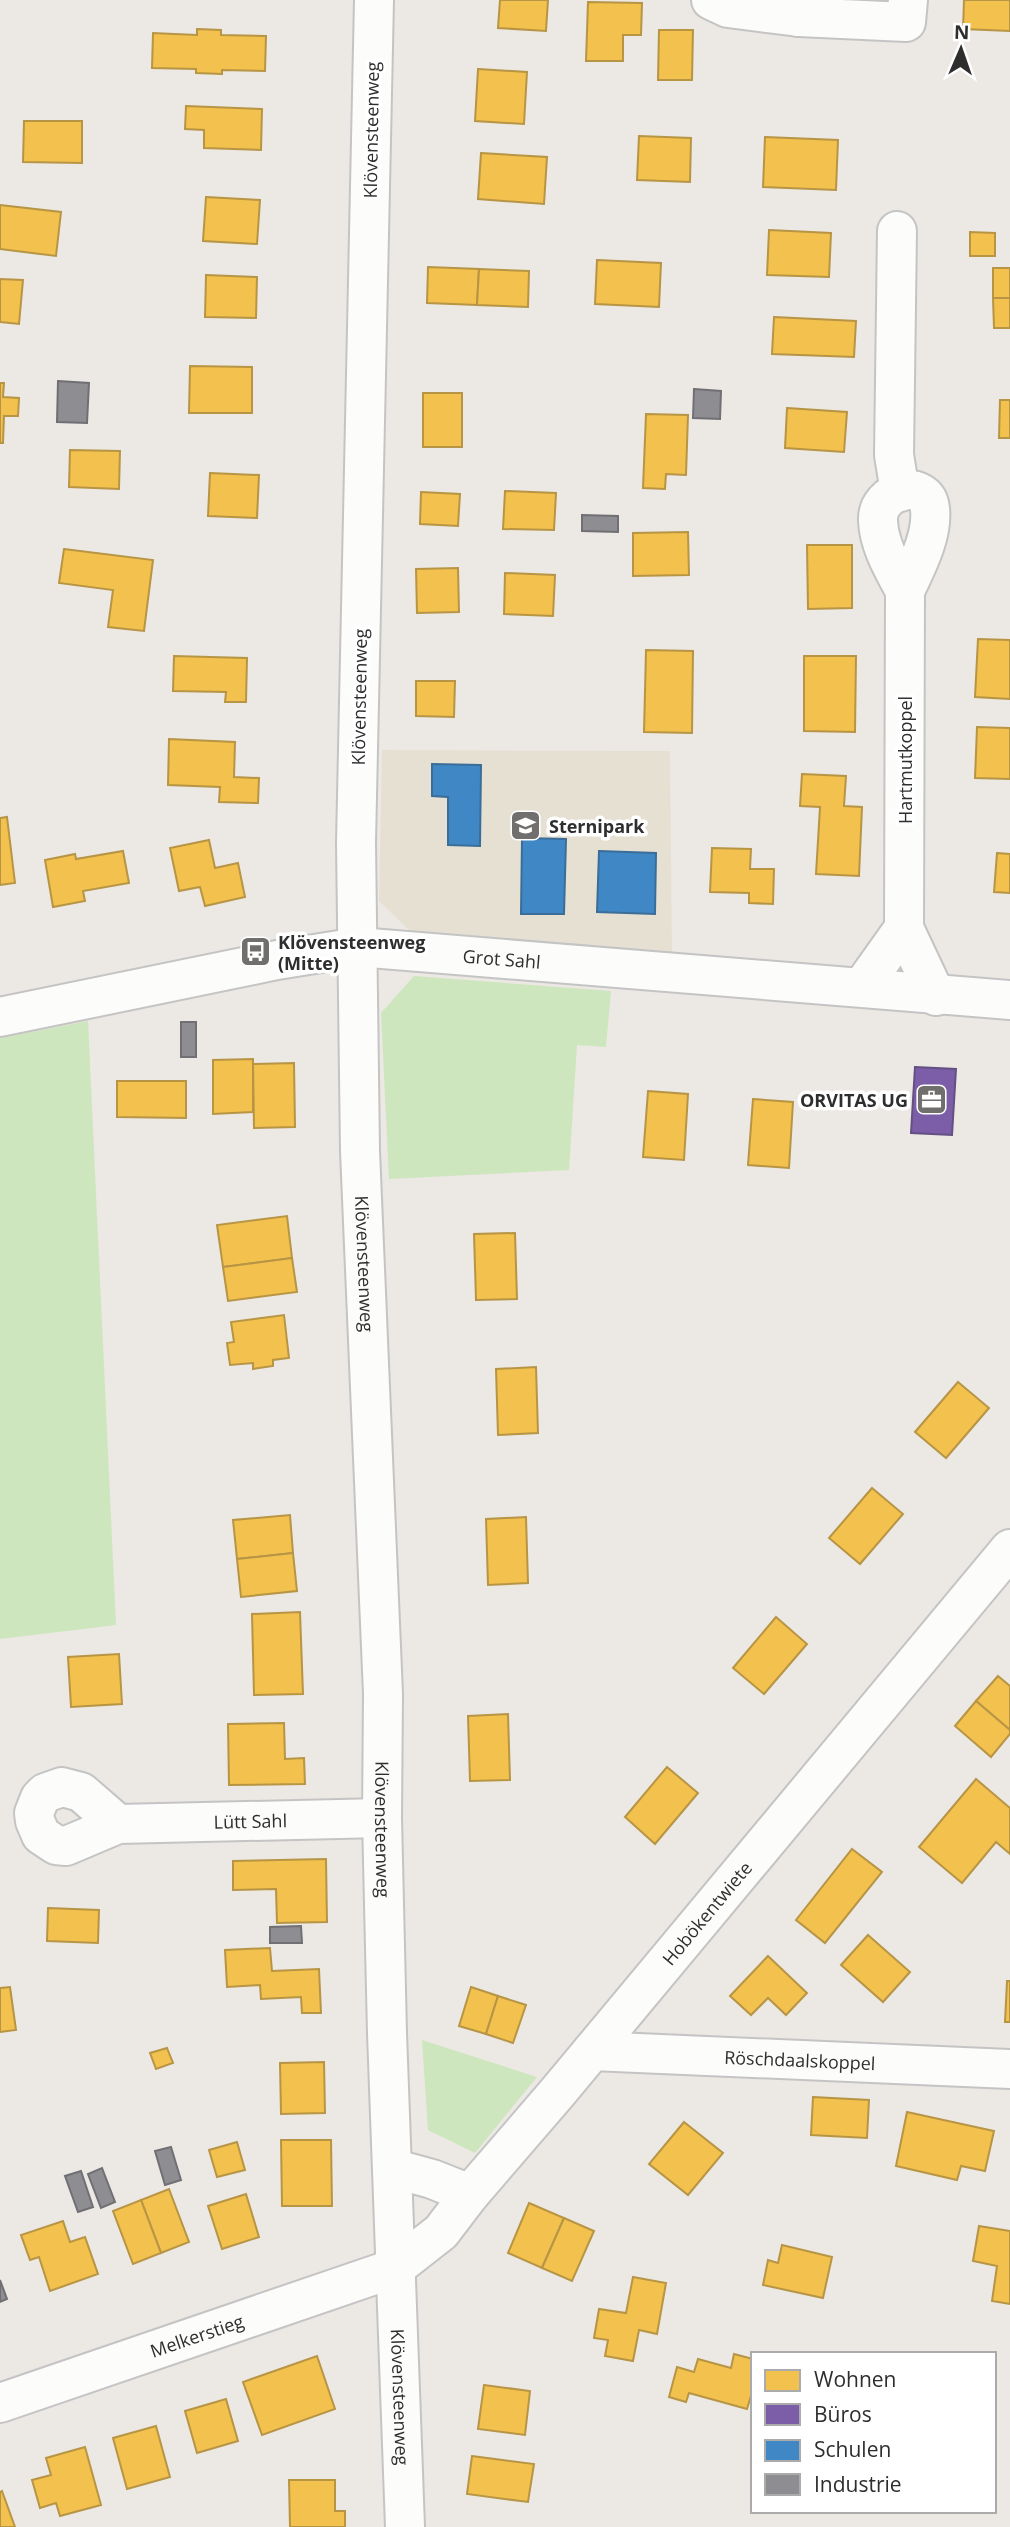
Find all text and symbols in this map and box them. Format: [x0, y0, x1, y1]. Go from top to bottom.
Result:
north arrow [926, 14, 996, 84]
text: N [953, 19, 970, 45]
street label: Klövensteenweg [358, 61, 384, 199]
street label: Klövensteenweg [346, 628, 372, 766]
street label: Hartmutkoppel [893, 696, 917, 824]
school or university icon: Sternipark [509, 809, 543, 843]
place label: Sternipark [549, 814, 645, 838]
place label: Klövensteenweg (Mitte) [278, 930, 425, 975]
bus stop icon: Klövensteenweg (Mitte) [238, 935, 272, 969]
street label: Grot Sahl [462, 944, 541, 974]
office icon: ORVITAS UG [914, 1083, 948, 1117]
place label: ORVITAS UG [800, 1088, 908, 1112]
street label: Klövensteenweg [350, 1195, 380, 1333]
street label: Klövensteenweg [370, 1761, 396, 1898]
street label: Lütt Sahl [213, 1808, 287, 1834]
street label: Hobökentwiete [657, 1856, 757, 1970]
street label: Röschdaalskoppel [724, 2045, 876, 2075]
street label: Melkerstieg [147, 2309, 247, 2363]
street label: Klövensteenweg [386, 2328, 415, 2466]
legend [751, 2352, 996, 2513]
text: Wohnen [814, 2365, 896, 2393]
text: Büros [814, 2400, 872, 2428]
text: Schulen [814, 2435, 891, 2463]
text: Industrie [814, 2470, 902, 2498]

